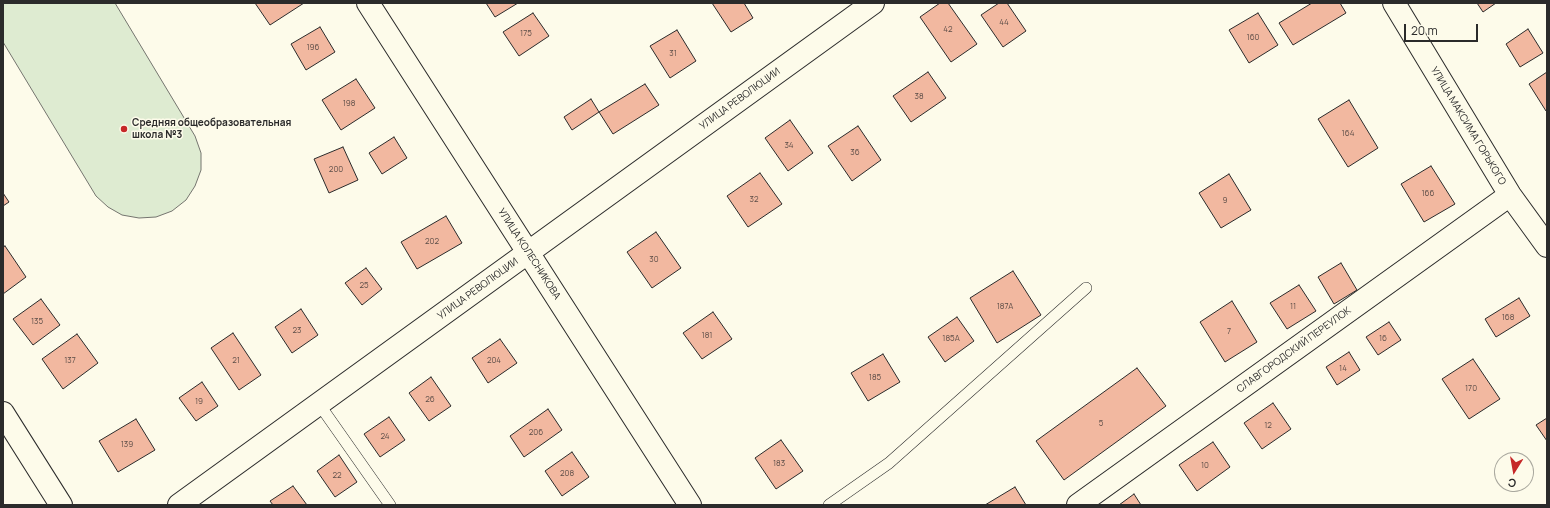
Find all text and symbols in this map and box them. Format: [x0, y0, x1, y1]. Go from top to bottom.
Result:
scale bar [1406, 16, 1480, 42]
house number: 44 [999, 18, 1009, 28]
text: 20 m [1411, 22, 1438, 39]
house number: 42 [943, 25, 953, 35]
house number: 175 [520, 29, 532, 39]
house number: 160 [1247, 33, 1259, 43]
house number: 196 [306, 43, 320, 53]
house number: 31 [669, 49, 677, 59]
street label: УЛИЦА МАКСИМА ГОРЬКОГО [1428, 65, 1508, 187]
street label: УЛИЦА РЕВОЛЮЦИИ [697, 66, 783, 132]
house number: 38 [914, 92, 924, 102]
house number: 198 [343, 99, 355, 109]
place label: Средняя общеобразовательная школа №3 [132, 117, 291, 140]
marker: Средняя общеобразовательная школа №3 [119, 124, 129, 134]
house number: 164 [1342, 129, 1354, 139]
house number: 34 [784, 141, 794, 151]
house number: 36 [850, 148, 860, 158]
house number: 200 [329, 165, 343, 175]
house number: 166 [1421, 189, 1435, 199]
house number: 32 [750, 195, 758, 205]
house number: 9 [1223, 196, 1227, 206]
street label: УЛИЦА КОЛЕСНИКОВА [495, 206, 563, 302]
house number: 202 [425, 237, 439, 247]
house number: 30 [649, 255, 659, 265]
street label: УЛИЦА РЕВОЛЮЦИИ [435, 256, 521, 322]
house number: 25 [359, 281, 369, 291]
house number: 187А [997, 302, 1013, 312]
house number: 11 [1290, 302, 1296, 312]
street label: СЛАВГОРОДСКИЙ ПЕРЕУЛОК [1235, 305, 1353, 395]
house number: 168 [1502, 313, 1514, 323]
house number: 135 [31, 317, 43, 327]
house number: 23 [293, 326, 301, 336]
house number: 7 [1227, 327, 1231, 337]
house number: 181 [702, 331, 712, 341]
house number: 185А [942, 334, 960, 344]
house number: 16 [1379, 334, 1387, 344]
house number: 137 [64, 356, 76, 366]
house number: 21 [232, 356, 240, 366]
house number: 204 [487, 356, 501, 366]
house number: 14 [1339, 364, 1347, 374]
house number: 185 [869, 373, 881, 383]
house number: 170 [1465, 384, 1477, 394]
house number: 26 [425, 395, 435, 405]
house number: 19 [195, 397, 203, 407]
house number: 5 [1099, 419, 1103, 429]
house number: 12 [1264, 421, 1272, 431]
house number: 206 [529, 428, 543, 438]
house number: 24 [380, 432, 390, 442]
house number: 139 [121, 440, 133, 450]
north arrow [1494, 452, 1534, 492]
house number: 183 [773, 459, 785, 469]
house number: 10 [1201, 461, 1209, 471]
house number: 208 [560, 469, 574, 479]
house number: 22 [332, 471, 342, 481]
text: С [1506, 475, 1517, 491]

